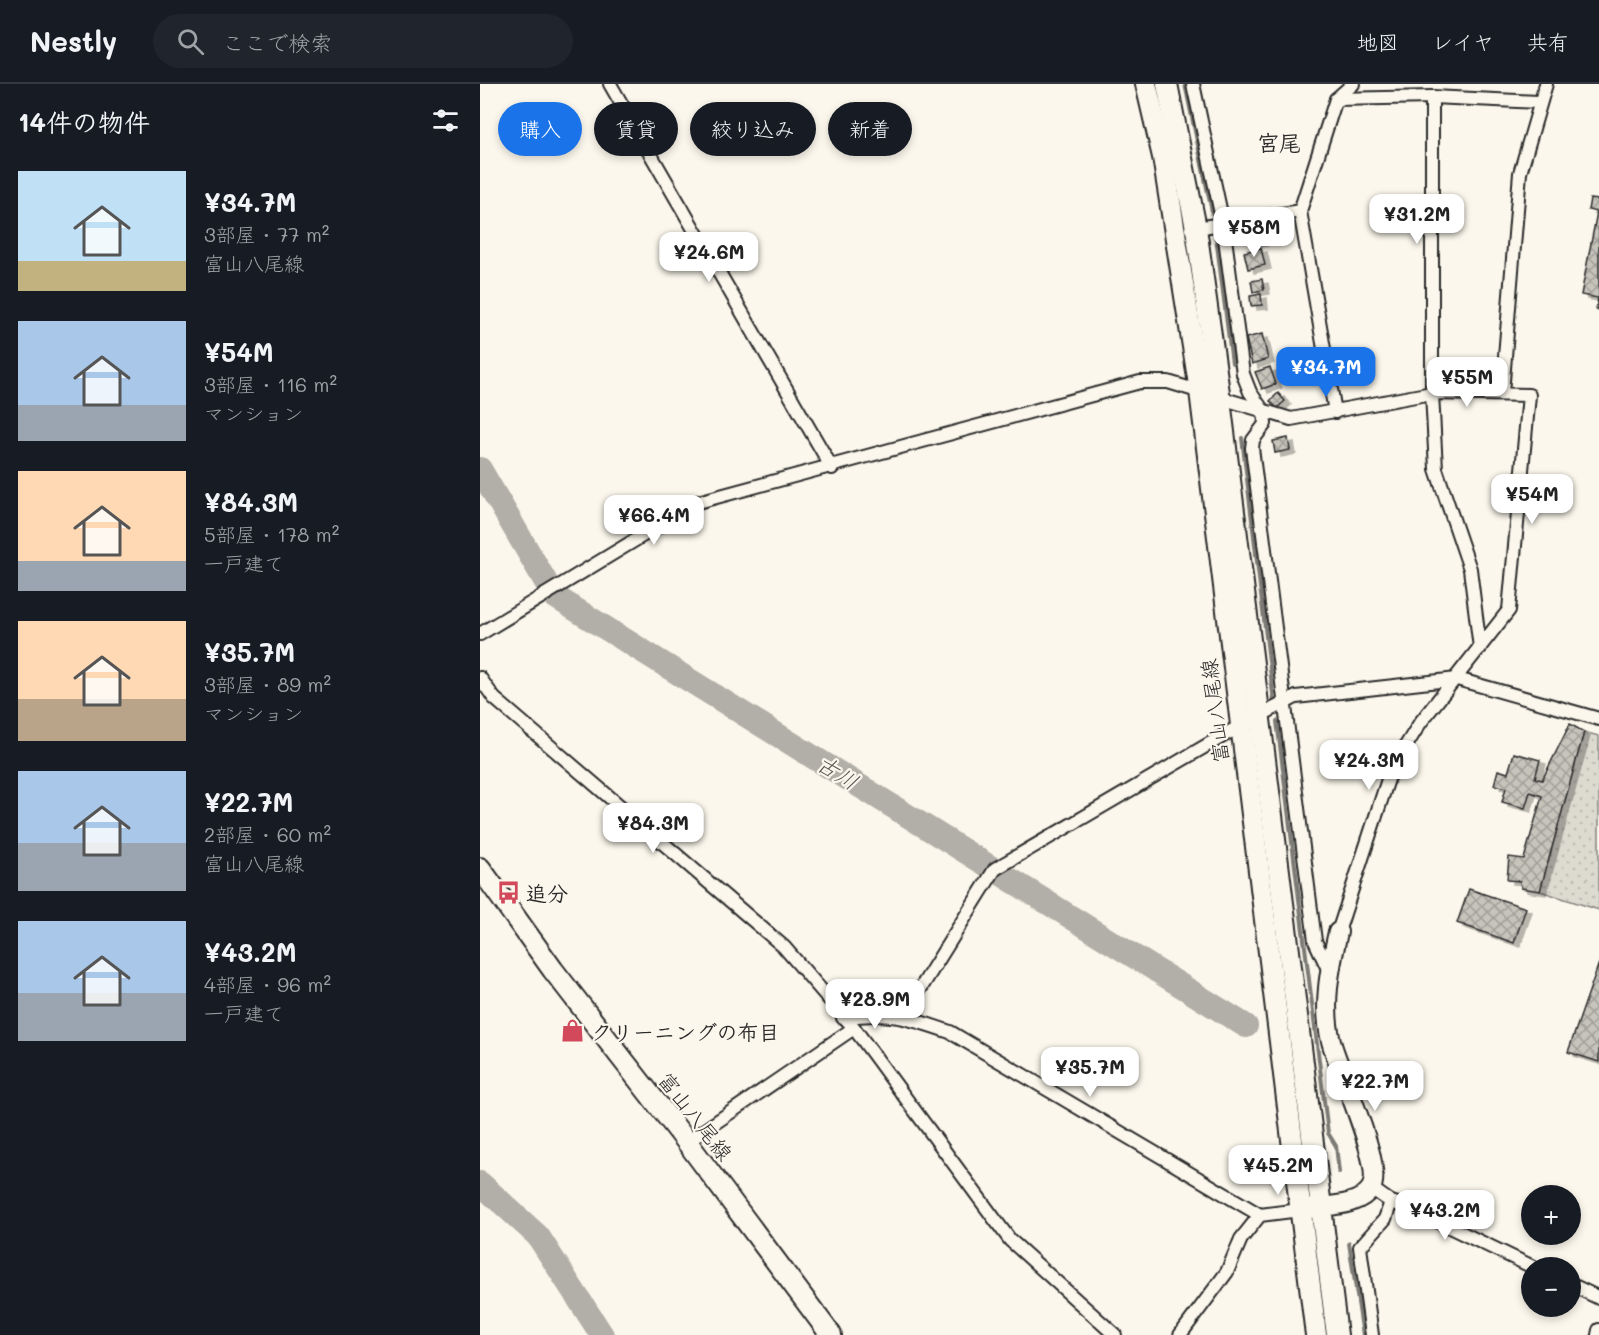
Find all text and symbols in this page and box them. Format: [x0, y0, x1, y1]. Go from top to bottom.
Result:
search box [153, 14, 573, 68]
text: Nestly [30, 23, 117, 59]
icon: search [174, 25, 207, 58]
text: ここで検索 [222, 28, 332, 57]
text: 地図 [1357, 28, 1399, 55]
text: レイヤ [1432, 28, 1494, 55]
text: 共有 [1527, 28, 1569, 55]
chip: 購入 [498, 102, 582, 156]
chip: 賃貸 [594, 102, 678, 156]
chip: 絞り込み [690, 102, 816, 156]
chip: 新着 [828, 102, 912, 156]
icon: filters [429, 104, 462, 137]
text: 14件の物件 [18, 105, 150, 139]
district label: 宮尾 [1257, 128, 1301, 157]
text: ¥34.7M [204, 185, 297, 219]
pin: ¥31.2M [1368, 194, 1466, 245]
icon: home [66, 195, 138, 267]
text: ¥31.2M [1383, 200, 1451, 226]
pin: ¥58M [1218, 207, 1290, 258]
text: ¥58M [1227, 213, 1281, 239]
text: 3部屋 · 77 m² [204, 221, 329, 247]
pin: ¥24.6M [660, 232, 758, 283]
text: ¥24.6M [673, 238, 745, 264]
text: 富山八尾線 [204, 250, 304, 276]
text: ¥54M [204, 335, 274, 369]
icon: home [66, 345, 138, 417]
pin: ¥34.7M [1277, 347, 1375, 398]
text: ¥34.7M [1290, 353, 1362, 379]
pin: ¥55M [1431, 357, 1503, 408]
text: ¥55M [1441, 363, 1493, 389]
text: 3部屋 · 116 m² [204, 371, 337, 397]
text: マンション [204, 400, 303, 426]
pin: ¥54M [1496, 474, 1568, 525]
text: ¥54M [1505, 480, 1559, 506]
text: ¥84.3M [204, 485, 298, 519]
icon: home [66, 495, 138, 567]
pin: ¥66.4M [605, 495, 703, 546]
text: ¥66.4M [618, 501, 690, 527]
text: 5部屋 · 178 m² [204, 521, 339, 547]
text: 一戸建て [204, 550, 284, 576]
text: ¥35.7M [204, 635, 295, 669]
icon: home [66, 645, 138, 717]
street label: 富山八尾線 [1194, 657, 1234, 765]
text: 3部屋 · 89 m² [204, 671, 331, 697]
text: マンション [204, 700, 303, 726]
pin: ¥24.3M [1320, 740, 1418, 791]
text: ¥24.3M [1333, 746, 1405, 772]
water label: 古川 [812, 748, 864, 796]
text: ¥22.7M [204, 785, 294, 819]
icon: home [66, 795, 138, 867]
pin: ¥84.3M [604, 803, 702, 854]
text: ¥84.3M [617, 809, 689, 835]
text: 2部屋 · 60 m² [204, 821, 331, 847]
text: 富山八尾線 [204, 850, 304, 876]
bus stop icon: 追分 [495, 879, 521, 905]
place label: 追分 [526, 879, 568, 906]
text: ¥43.2M [204, 935, 297, 969]
icon: home [66, 945, 138, 1017]
text: 4部屋 · 96 m² [204, 971, 331, 997]
pin: ¥28.9M [826, 979, 924, 1030]
text: ¥28.9M [839, 985, 911, 1011]
text: 一戸建て [204, 1000, 284, 1026]
shop icon: クリーニングの布目 [560, 1018, 586, 1044]
place label: クリーニングの布目 [591, 1018, 780, 1045]
pin: ¥35.7M [1041, 1047, 1139, 1098]
text: ¥35.7M [1055, 1053, 1125, 1079]
pin: ¥22.7M [1326, 1061, 1424, 1112]
street label: 富山八尾線 [653, 1066, 739, 1166]
text: ¥22.7M [1341, 1067, 1409, 1093]
pin: ¥45.2M [1229, 1145, 1327, 1196]
text: ¥45.2M [1243, 1151, 1313, 1177]
map controls [1521, 1185, 1581, 1317]
button: + [1521, 1185, 1581, 1245]
pin: ¥43.2M [1396, 1190, 1494, 1241]
text: ¥43.2M [1409, 1196, 1481, 1222]
button: − [1521, 1257, 1581, 1317]

